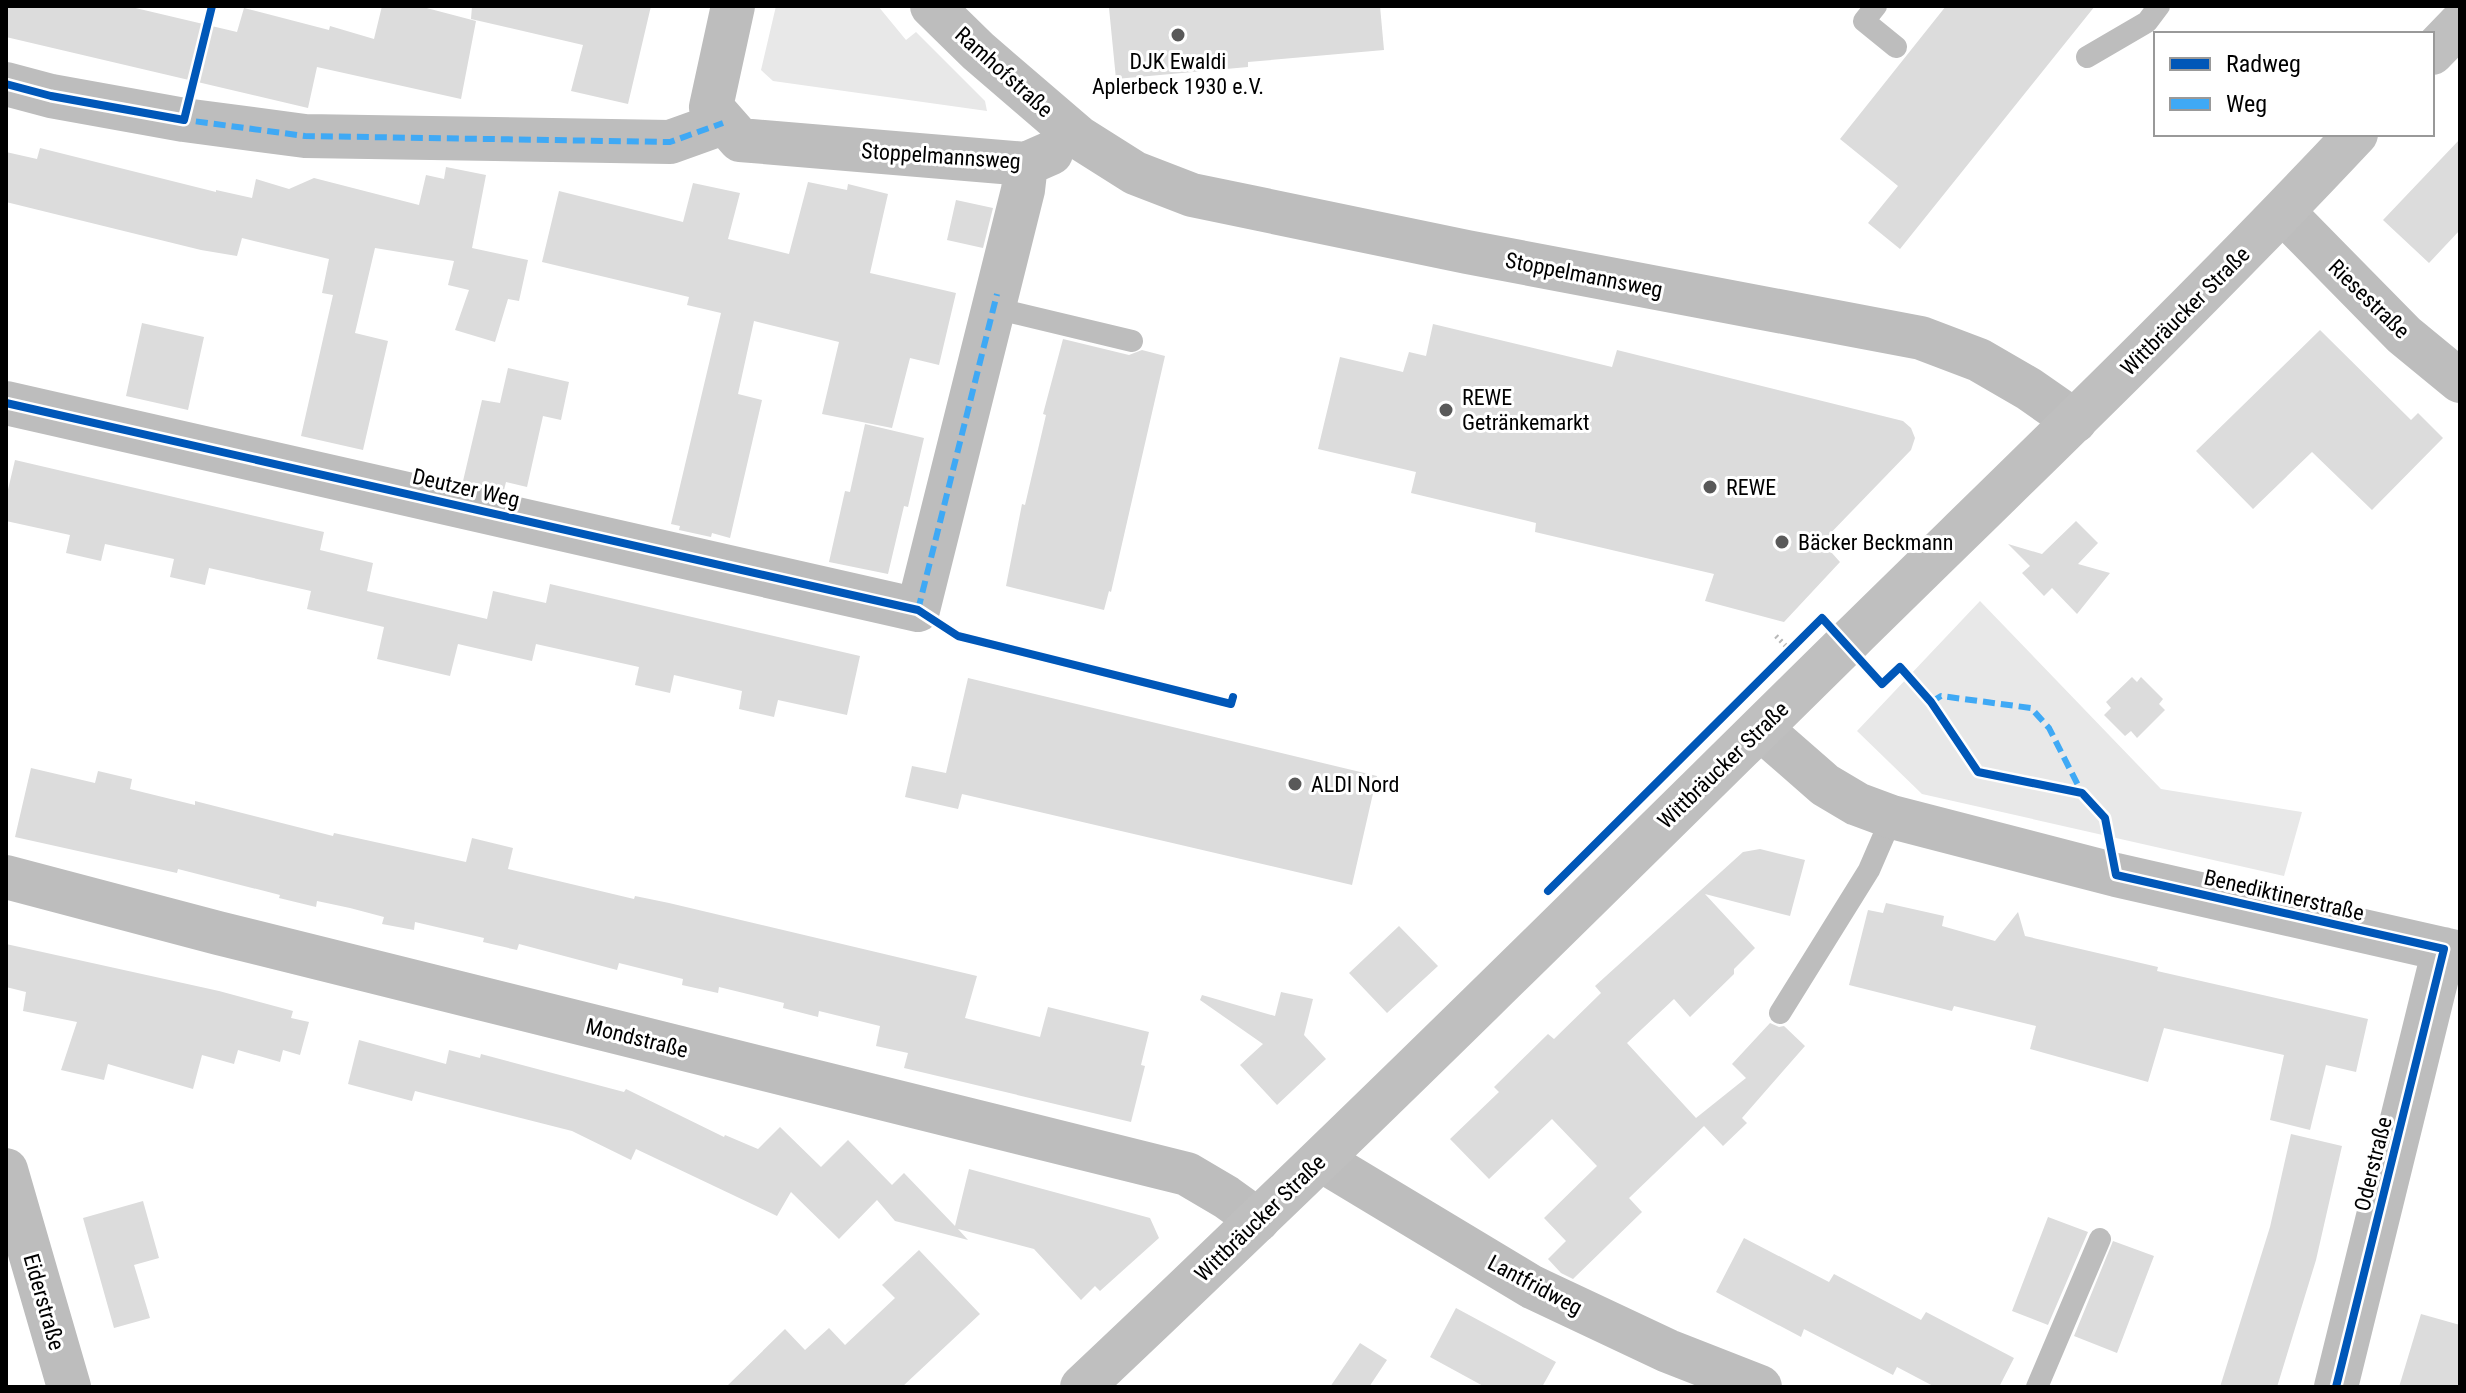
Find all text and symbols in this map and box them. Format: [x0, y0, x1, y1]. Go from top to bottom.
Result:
street label: Ramhofstraße [950, 22, 1058, 122]
marker: DJK Ewaldi Aplerbeck 1930 e.V. [1169, 26, 1187, 44]
legend [2154, 32, 2434, 136]
place label: DJK Ewaldi Aplerbeck 1930 e.V. [1092, 49, 1264, 99]
text: Radweg [2226, 50, 2301, 78]
text: Weg [2226, 90, 2267, 118]
street label: Stoppelmannsweg [860, 138, 1022, 174]
street label: Wittbräucker Straße [2115, 241, 2255, 381]
street label: Stoppelmannsweg [1503, 247, 1665, 303]
street label: Riesestraße [2323, 254, 2415, 344]
place label: REWE Getränkemarkt [1462, 385, 1590, 435]
marker: REWE Getränkemarkt [1437, 401, 1455, 419]
street label: Deutzer Weg [410, 464, 522, 512]
place label: REWE [1726, 475, 1776, 500]
marker: REWE [1701, 478, 1719, 496]
place label: Bäcker Beckmann [1798, 530, 1953, 555]
marker: Bäcker Beckmann [1773, 533, 1791, 551]
street label: Wittbräucker Straße [1653, 696, 1793, 834]
place label: ALDI Nord [1311, 772, 1399, 797]
marker: ALDI Nord [1286, 775, 1304, 793]
street label: Benediktinerstraße [2202, 864, 2366, 926]
street label: Mondstraße [583, 1013, 691, 1063]
street label: Oderstraße [2349, 1114, 2397, 1214]
street label: Wittbräucker Straße [1190, 1149, 1330, 1287]
street label: Lantfridweg [1484, 1250, 1586, 1320]
street label: Eiderstraße [18, 1251, 70, 1353]

